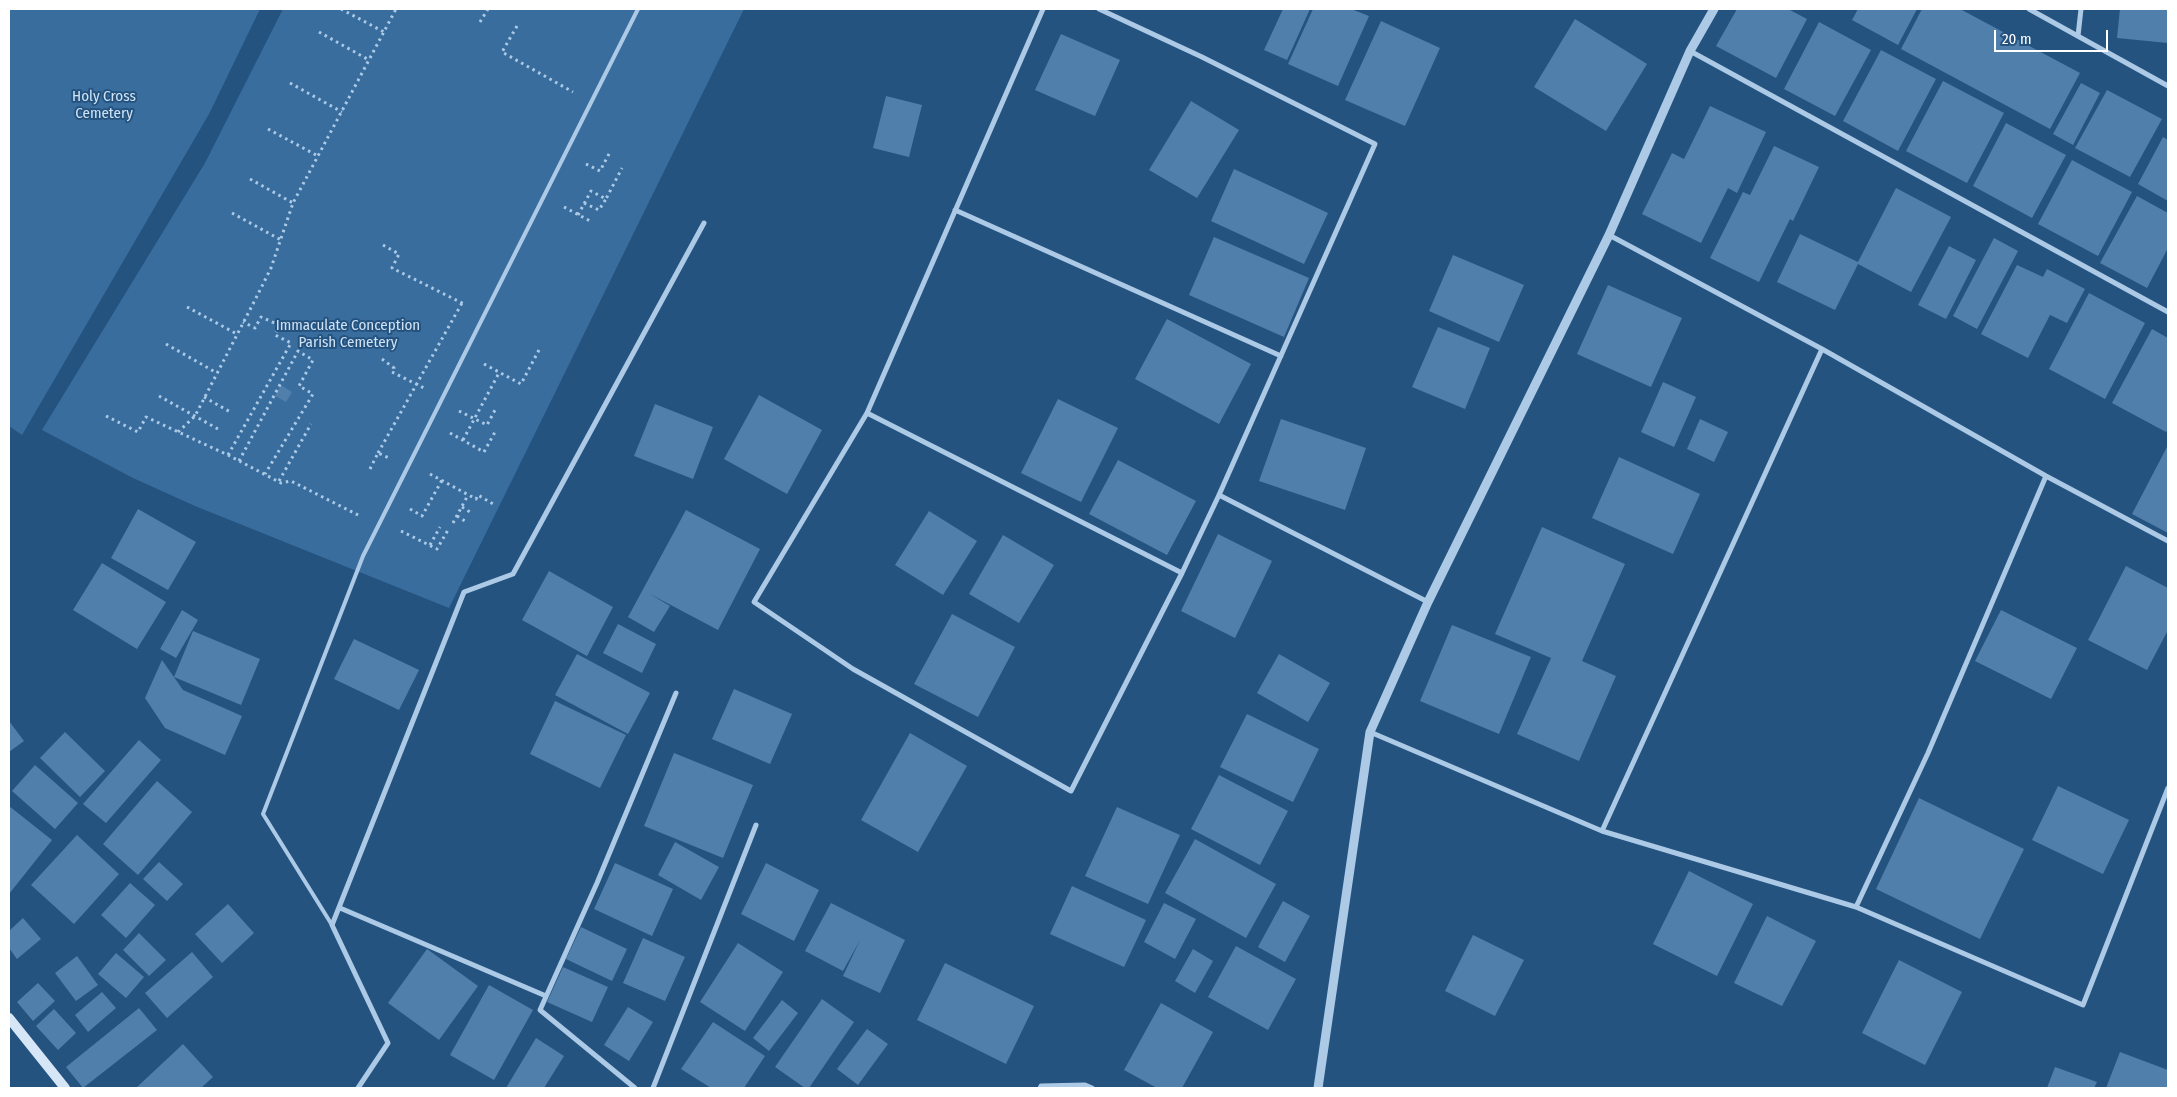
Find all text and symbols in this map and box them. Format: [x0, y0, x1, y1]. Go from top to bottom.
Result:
scale bar [1997, 20, 2111, 52]
text: 20 m [2002, 30, 2032, 48]
park label: Holy Cross Cemetery [72, 88, 136, 123]
park label: Immaculate Conception Parish Cemetery [276, 317, 420, 352]

